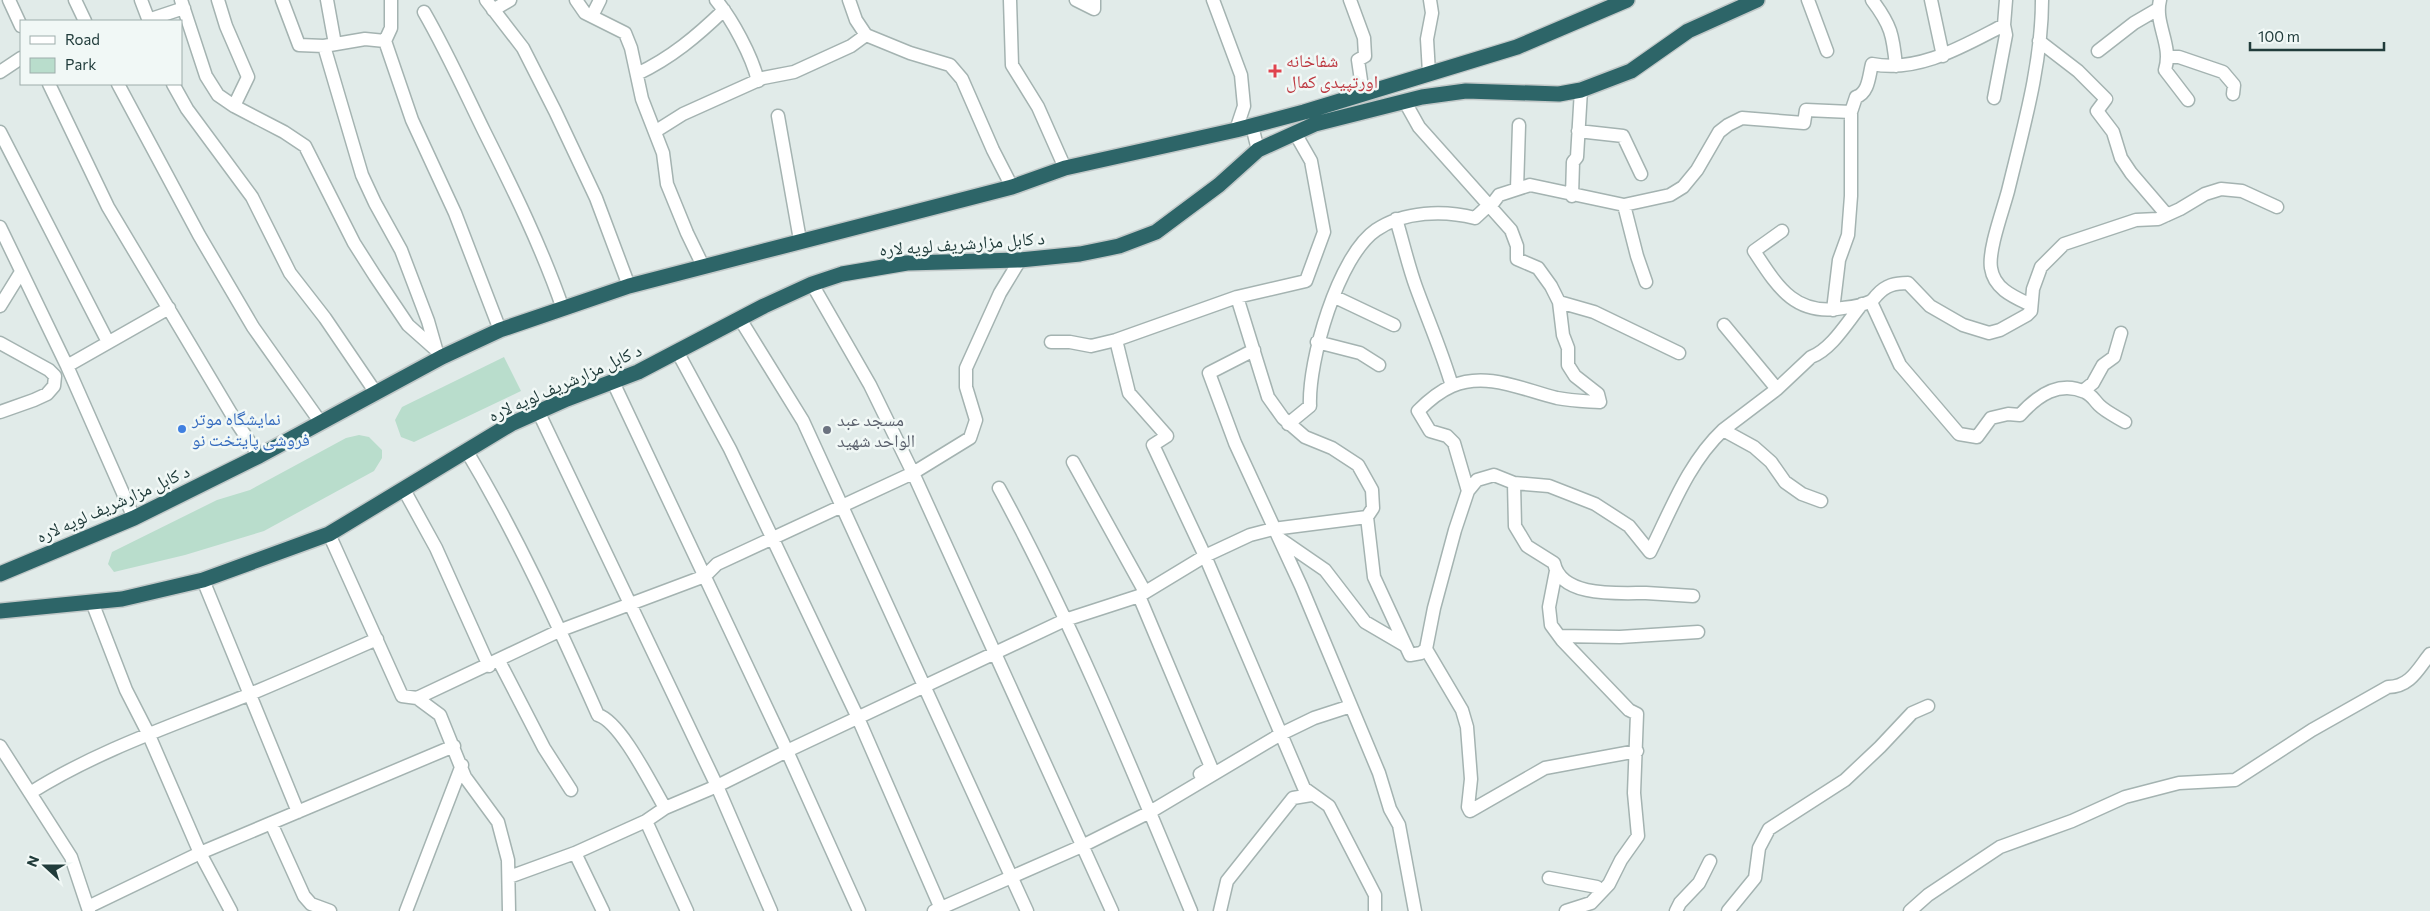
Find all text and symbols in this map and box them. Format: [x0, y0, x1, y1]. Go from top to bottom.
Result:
legend [20, 20, 182, 85]
scale bar [2250, 20, 2384, 52]
text: 100 m [2258, 27, 2300, 45]
text: Road [65, 30, 100, 48]
place label: شفاخانه اورتپیدی کمال [1286, 49, 1378, 93]
text: Park [65, 55, 96, 73]
marker: شفاخانه اورتپیدی کمال [1268, 64, 1282, 78]
street label: د کابل مزارشریف لویه لاره [878, 226, 1045, 261]
street label: د کابل مزارشریف لویه لاره [484, 338, 645, 427]
place label: نمایشگاه موتر فروشی پایتخت نو [191, 407, 310, 451]
place label: مسجد عبد الواحد شهید [837, 408, 915, 451]
marker: نمایشگاه موتر فروشی پایتخت نو [176, 423, 188, 435]
marker: مسجد عبد الواحد شهید [821, 424, 833, 436]
street label: د کابل مزارشریف لویه لاره [32, 459, 193, 548]
north arrow [20, 841, 70, 891]
text: N [23, 853, 42, 869]

